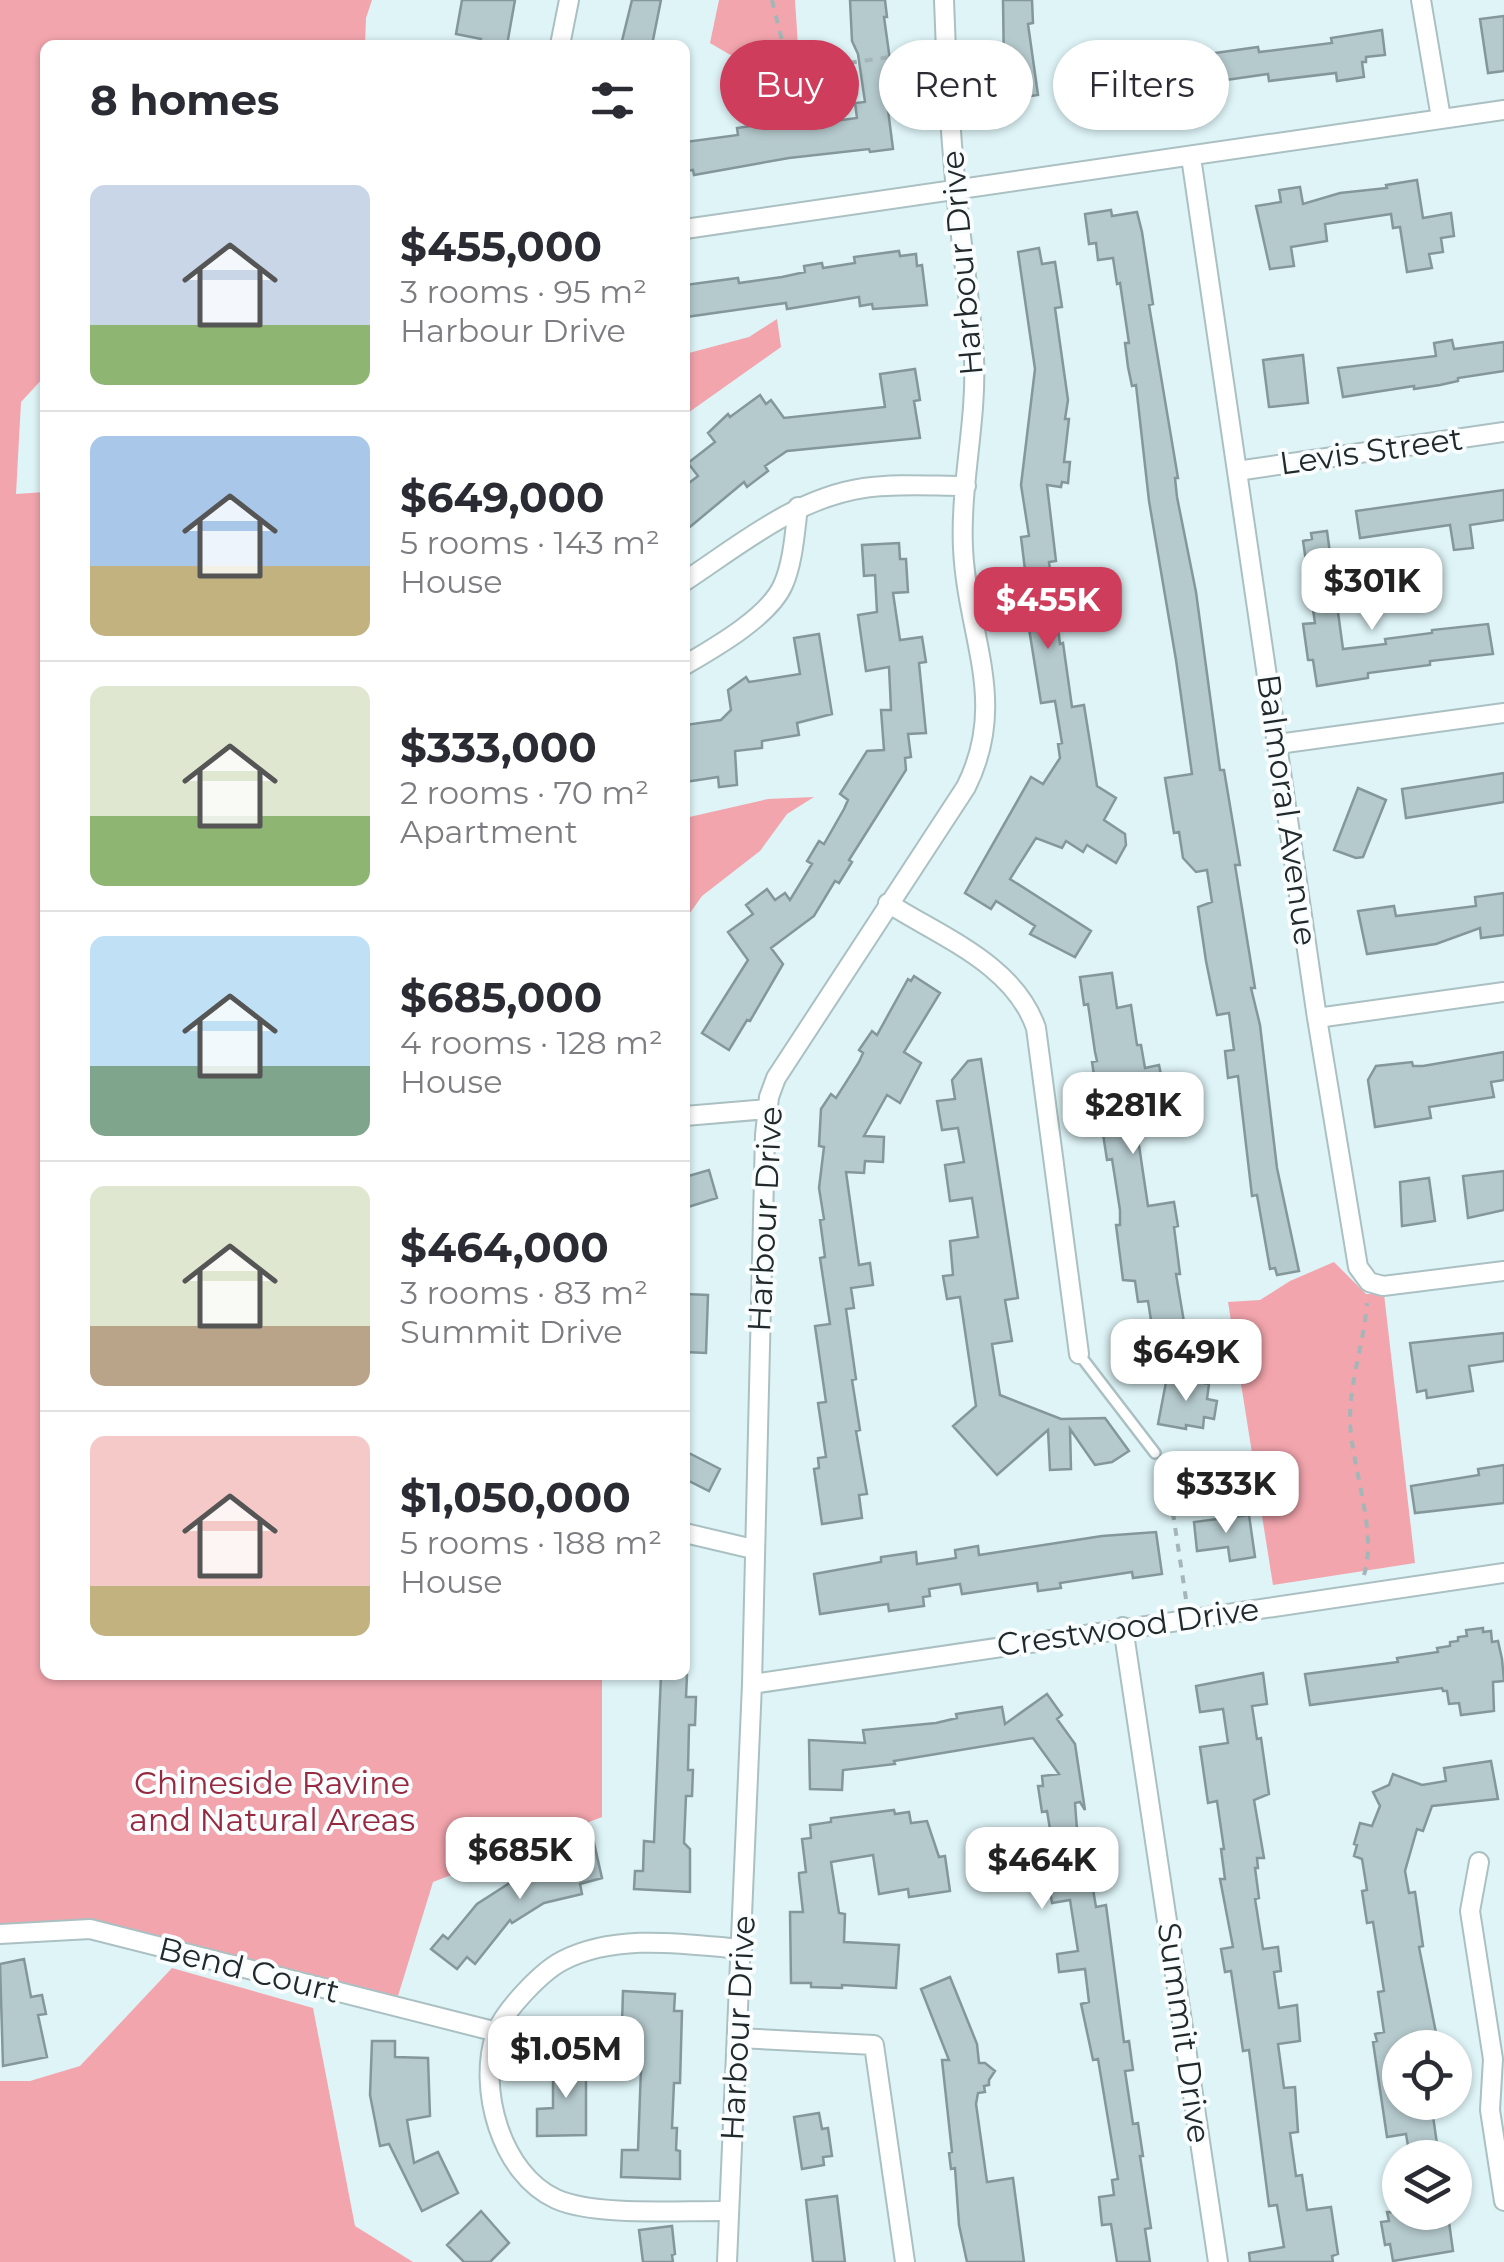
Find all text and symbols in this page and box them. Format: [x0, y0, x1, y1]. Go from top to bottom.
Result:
chip: Buy [720, 40, 859, 130]
chip: Rent [879, 40, 1033, 130]
chip: Filters [1053, 40, 1229, 130]
icon: filters [585, 73, 640, 128]
text: 8 homes [90, 74, 279, 126]
street label: Harbour Drive [932, 149, 991, 377]
text: $455,000 [400, 220, 602, 272]
icon: home [170, 225, 290, 345]
text: 3 rooms · 95 m² [400, 272, 647, 311]
text: Harbour Drive [400, 311, 626, 350]
street label: Levis Street [1277, 418, 1465, 483]
text: $649,000 [400, 471, 605, 523]
icon: home [170, 476, 290, 596]
text: 5 rooms · 143 m² [400, 523, 660, 562]
pin: $301K [1302, 548, 1442, 633]
text: $301K [1323, 561, 1421, 600]
text: House [400, 562, 503, 601]
pin: $455K [978, 567, 1118, 652]
text: $455K [996, 580, 1100, 619]
street label: Balmoral Avenue [1249, 672, 1326, 948]
text: $333,000 [400, 721, 597, 773]
icon: home [170, 726, 290, 846]
text: 2 rooms · 70 m² [400, 773, 649, 812]
text: Apartment [400, 812, 578, 851]
text: $685,000 [400, 971, 602, 1023]
icon: home [170, 976, 290, 1096]
text: 4 rooms · 128 m² [400, 1023, 663, 1062]
text: House [400, 1062, 503, 1101]
pin: $281K [1063, 1072, 1203, 1157]
text: $281K [1085, 1085, 1181, 1124]
street label: Harbour Drive [739, 1105, 790, 1333]
text: $464,000 [400, 1221, 609, 1273]
icon: home [170, 1226, 290, 1346]
text: 3 rooms · 83 m² [400, 1273, 648, 1312]
text: Summit Drive [400, 1312, 623, 1351]
pin: $649K [1116, 1319, 1256, 1404]
text: $649K [1133, 1332, 1239, 1371]
pin: $333K [1156, 1451, 1296, 1536]
text: $333K [1176, 1464, 1276, 1503]
text: $1,050,000 [400, 1471, 631, 1523]
icon: home [170, 1476, 290, 1596]
text: 5 rooms · 188 m² [400, 1523, 662, 1562]
text: House [400, 1562, 503, 1601]
street label: Crestwood Drive [994, 1589, 1262, 1664]
park label: Chineside Ravine and Natural Areas [129, 1763, 415, 1839]
pin: $685K [450, 1817, 590, 1902]
pin: $464K [972, 1827, 1112, 1912]
text: $685K [468, 1830, 572, 1869]
text: $464K [988, 1840, 1096, 1879]
street label: Harbour Drive [712, 1914, 763, 2142]
street label: Summit Drive [1150, 1920, 1219, 2146]
street label: Bend Court [155, 1928, 344, 2011]
pin: $1.05M [485, 2016, 647, 2101]
text: $1.05M [510, 2029, 622, 2068]
map controls [1382, 2030, 1472, 2230]
button: locate [1382, 2030, 1472, 2120]
button: layers [1382, 2140, 1472, 2230]

